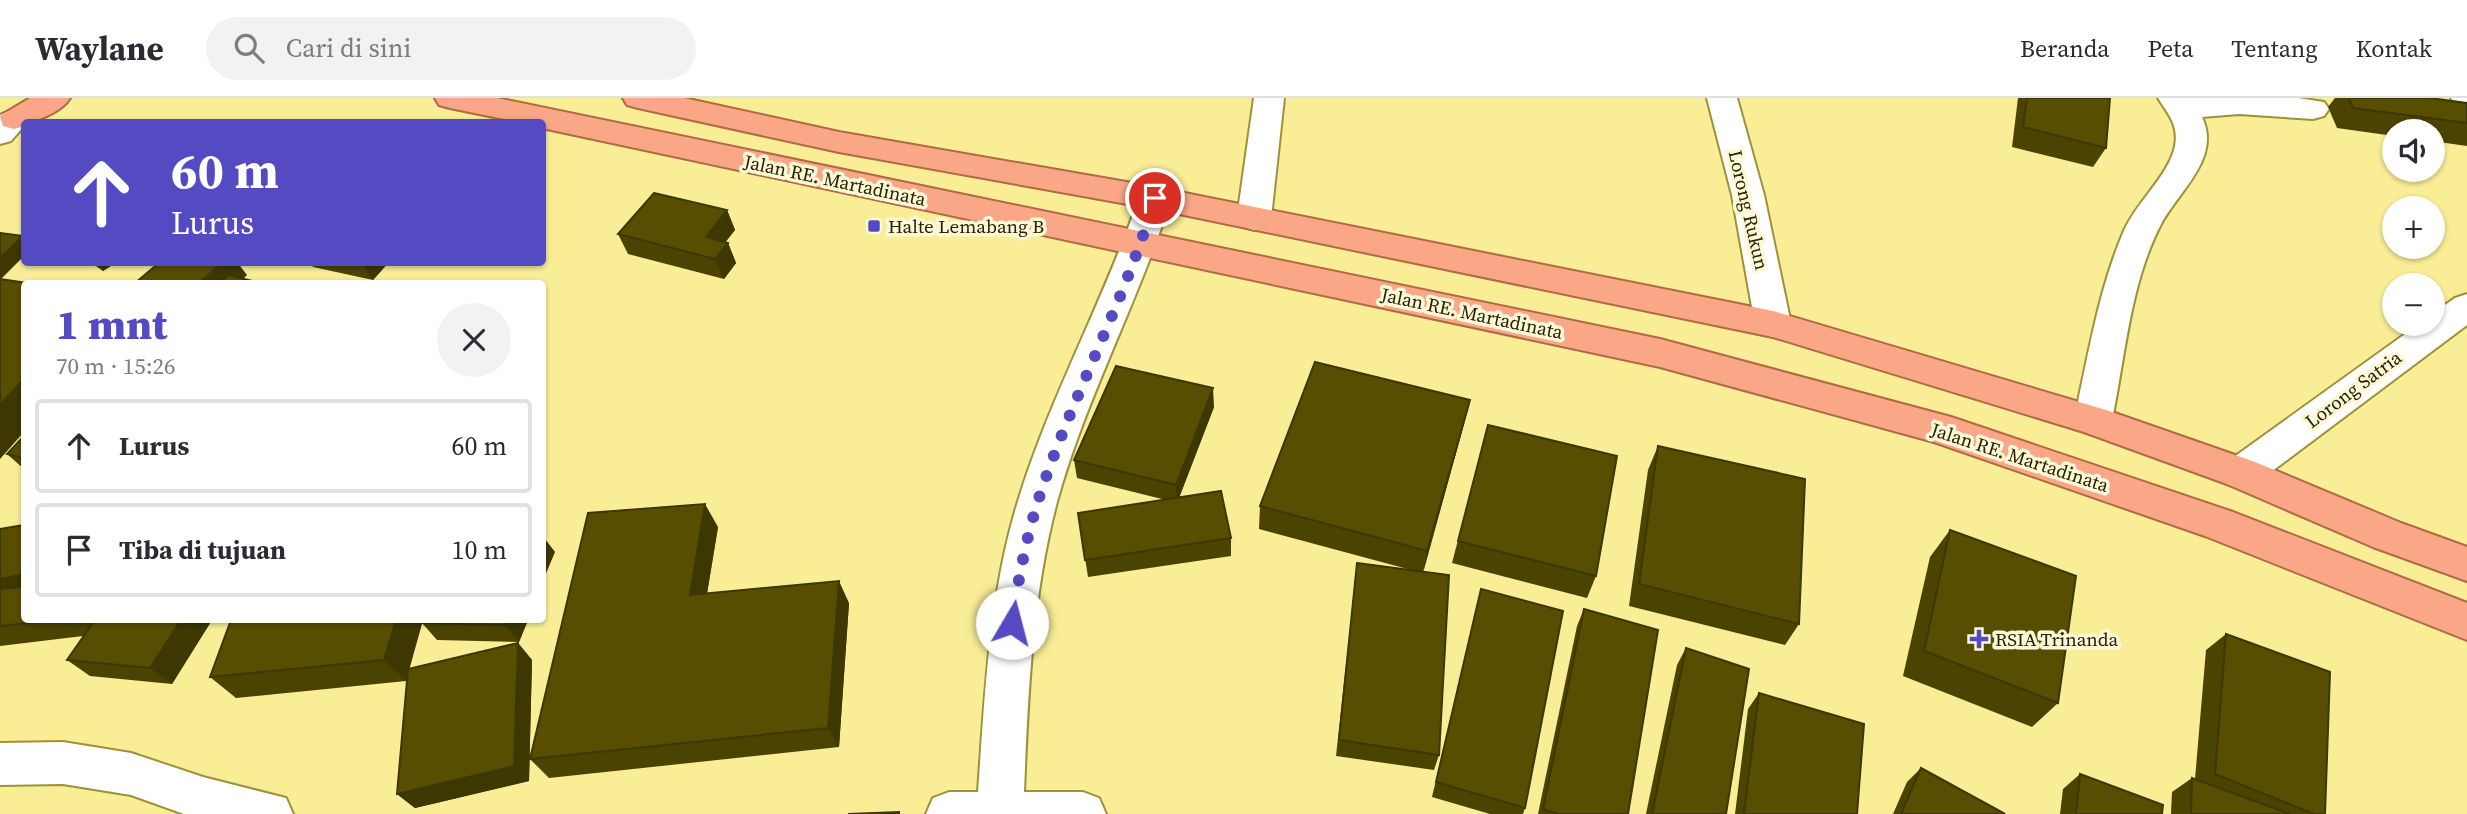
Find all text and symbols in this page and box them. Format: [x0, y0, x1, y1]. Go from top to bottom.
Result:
search box [206, 17, 696, 80]
text: Waylane [35, 26, 164, 71]
icon: search [230, 29, 268, 67]
text: Cari di sini [286, 30, 411, 66]
text: Beranda [2020, 32, 2109, 65]
text: Peta [2147, 32, 2193, 65]
text: Tentang [2231, 32, 2318, 65]
text: Kontak [2356, 32, 2432, 65]
map controls [2382, 119, 2445, 336]
button: sound [2382, 119, 2445, 182]
text: 60 m [171, 137, 279, 204]
icon: ahead [56, 147, 147, 238]
street label: Jalan RE. Martadinata [741, 148, 929, 212]
street label: Lorong Rukun [1723, 148, 1775, 272]
pin [1125, 168, 1185, 228]
icon: arrive [1136, 179, 1174, 217]
button: + [2382, 196, 2445, 259]
text: Lurus [171, 201, 254, 245]
place label: Halte Lemabang B [888, 213, 1044, 239]
marker: Halte Lemabang B [866, 218, 882, 234]
button: − [2382, 273, 2445, 336]
street label: Jalan RE. Martadinata [1378, 281, 1566, 345]
text: 1 mnt [56, 295, 167, 353]
button: close [437, 303, 511, 377]
street label: Lorong Satria [2299, 344, 2407, 434]
text: 70 m · 15:26 [56, 350, 176, 382]
street label: Jalan RE. Martadinata [1927, 416, 2112, 498]
icon: ahead [60, 427, 98, 465]
text: Lurus [119, 428, 189, 464]
text: 60 m [452, 428, 507, 464]
icon: arrive [60, 531, 98, 569]
text: Tiba di tujuan [119, 532, 286, 568]
text: 10 m [452, 532, 507, 568]
position arrow [975, 586, 1049, 660]
place label: RSIA Trinanda [1995, 626, 2118, 652]
marker: RSIA Trinanda [1969, 629, 1989, 649]

